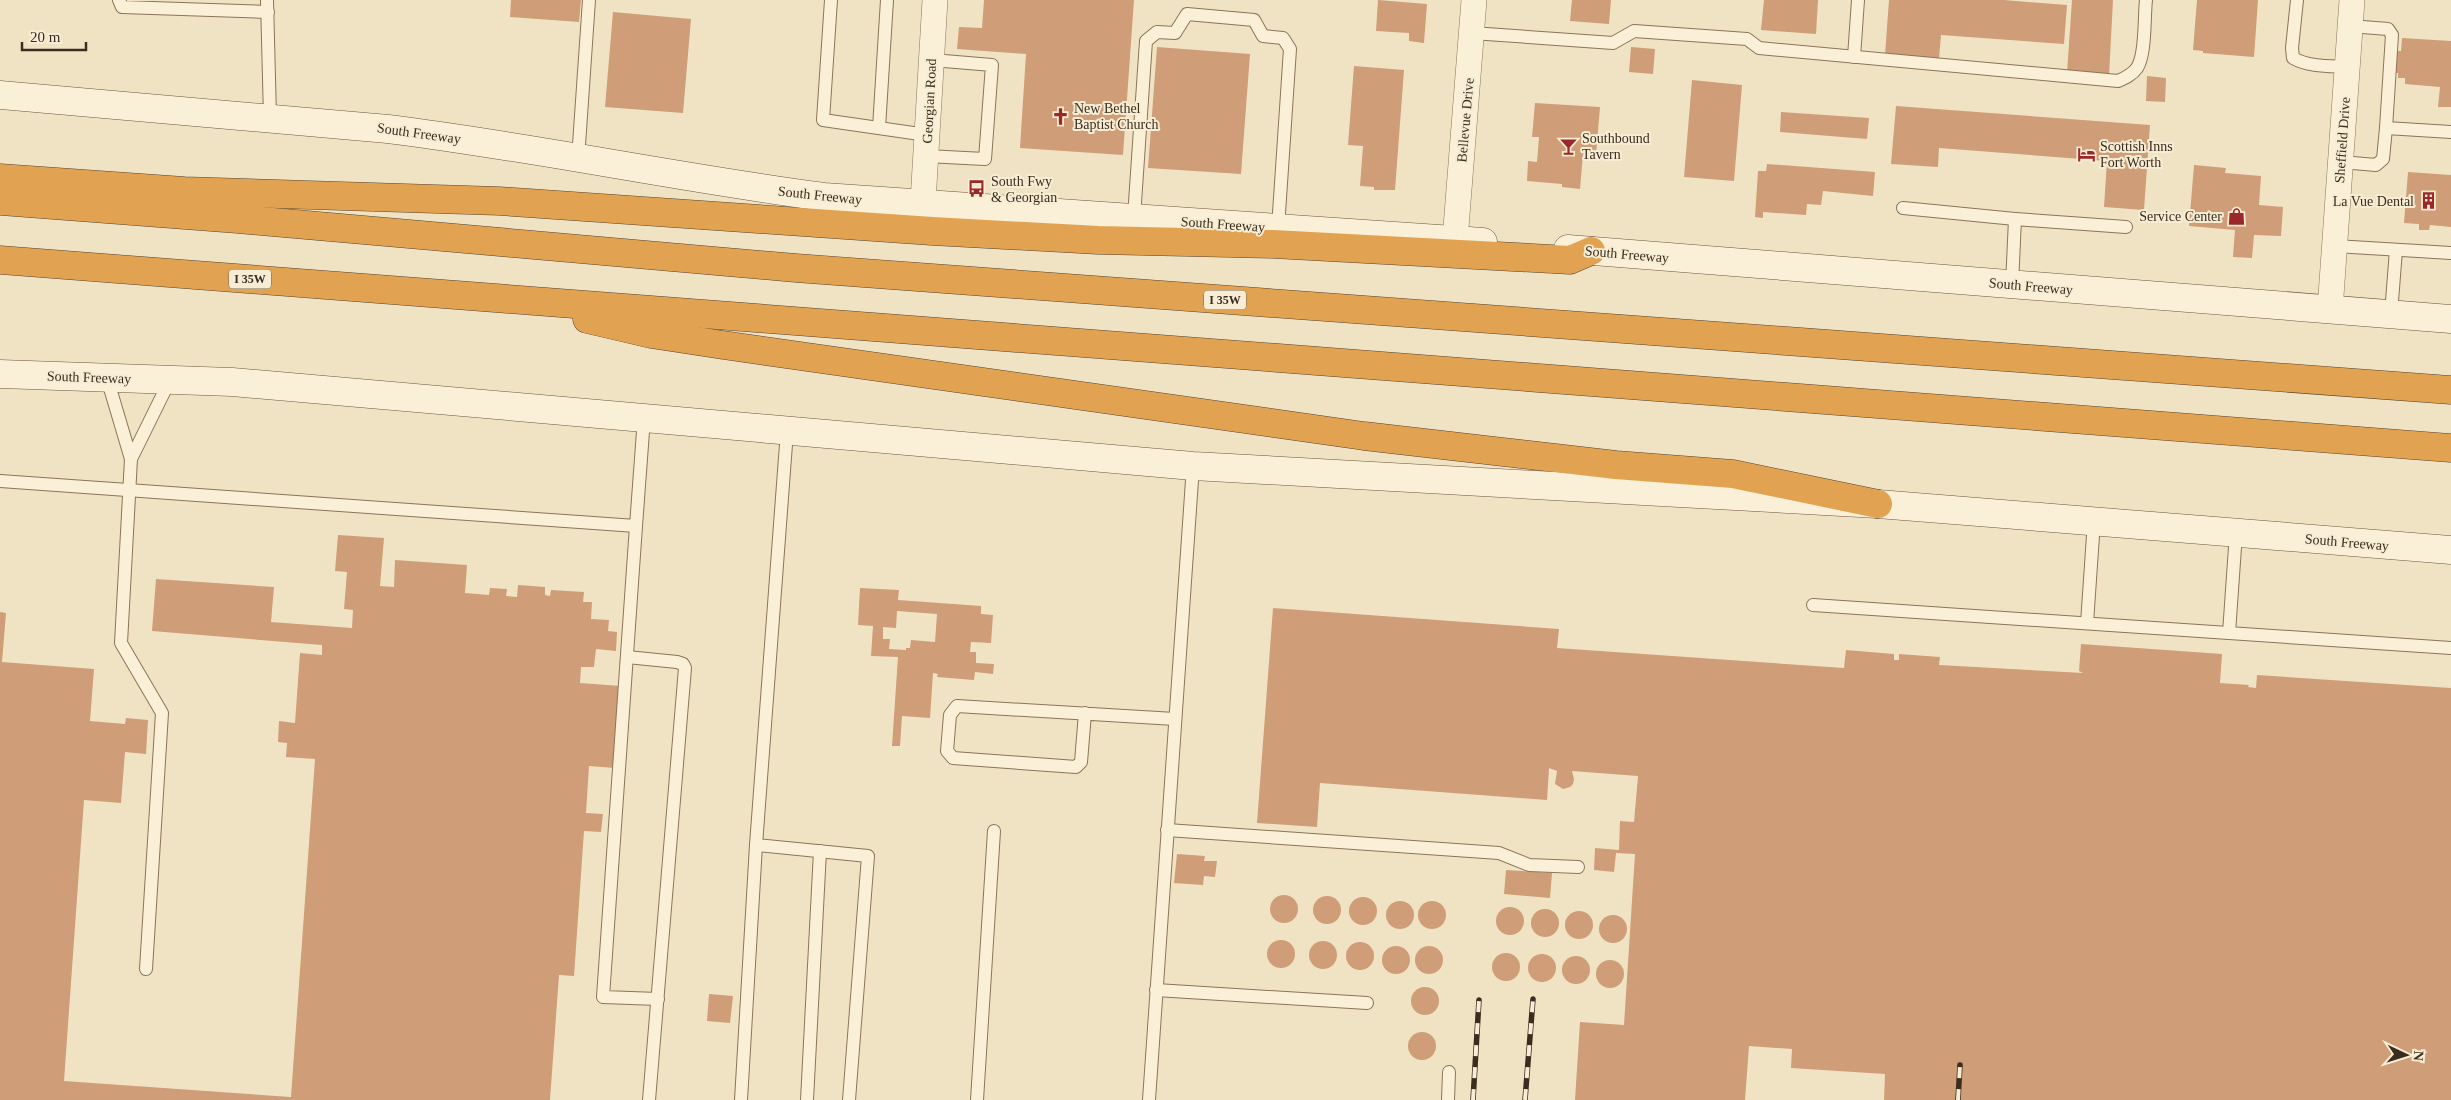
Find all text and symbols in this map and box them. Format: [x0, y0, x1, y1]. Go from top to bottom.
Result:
scale bar [22, 20, 86, 52]
text: 20 m [30, 29, 61, 45]
street label: Georgian Road [920, 58, 939, 144]
street label: Bellevue Drive [1454, 77, 1477, 163]
street label: Sheffield Drive [2332, 96, 2353, 184]
place label: New Bethel Baptist Church [1074, 101, 1158, 132]
church icon: New Bethel Baptist Church [1050, 106, 1070, 126]
street label: South Freeway [376, 120, 462, 147]
place label: Southbound Tavern [1582, 131, 1650, 162]
bar icon: Southbound Tavern [1558, 136, 1578, 156]
place label: Scottish Inns Fort Worth [2100, 139, 2173, 170]
hotel icon: Scottish Inns Fort Worth [2076, 144, 2096, 164]
place label: South Fwy & Georgian [991, 174, 1057, 205]
bus stop icon: South Fwy & Georgian [967, 179, 987, 199]
street label: South Freeway [777, 184, 863, 207]
building icon: La Vue Dental [2418, 191, 2438, 211]
place label: La Vue Dental [2333, 194, 2414, 209]
shop icon: Service Center [2226, 206, 2246, 226]
place label: Service Center [2139, 209, 2222, 224]
street label: South Freeway [1180, 214, 1266, 235]
street label: South Freeway [1584, 243, 1670, 266]
road number: I 35W [229, 270, 271, 288]
street label: South Freeway [1988, 275, 2074, 298]
road number: I 35W [1204, 290, 1246, 310]
street label: South Freeway [47, 369, 131, 386]
street label: South Freeway [2304, 531, 2390, 554]
north arrow [2381, 1030, 2431, 1080]
text: N [2411, 1050, 2426, 1061]

